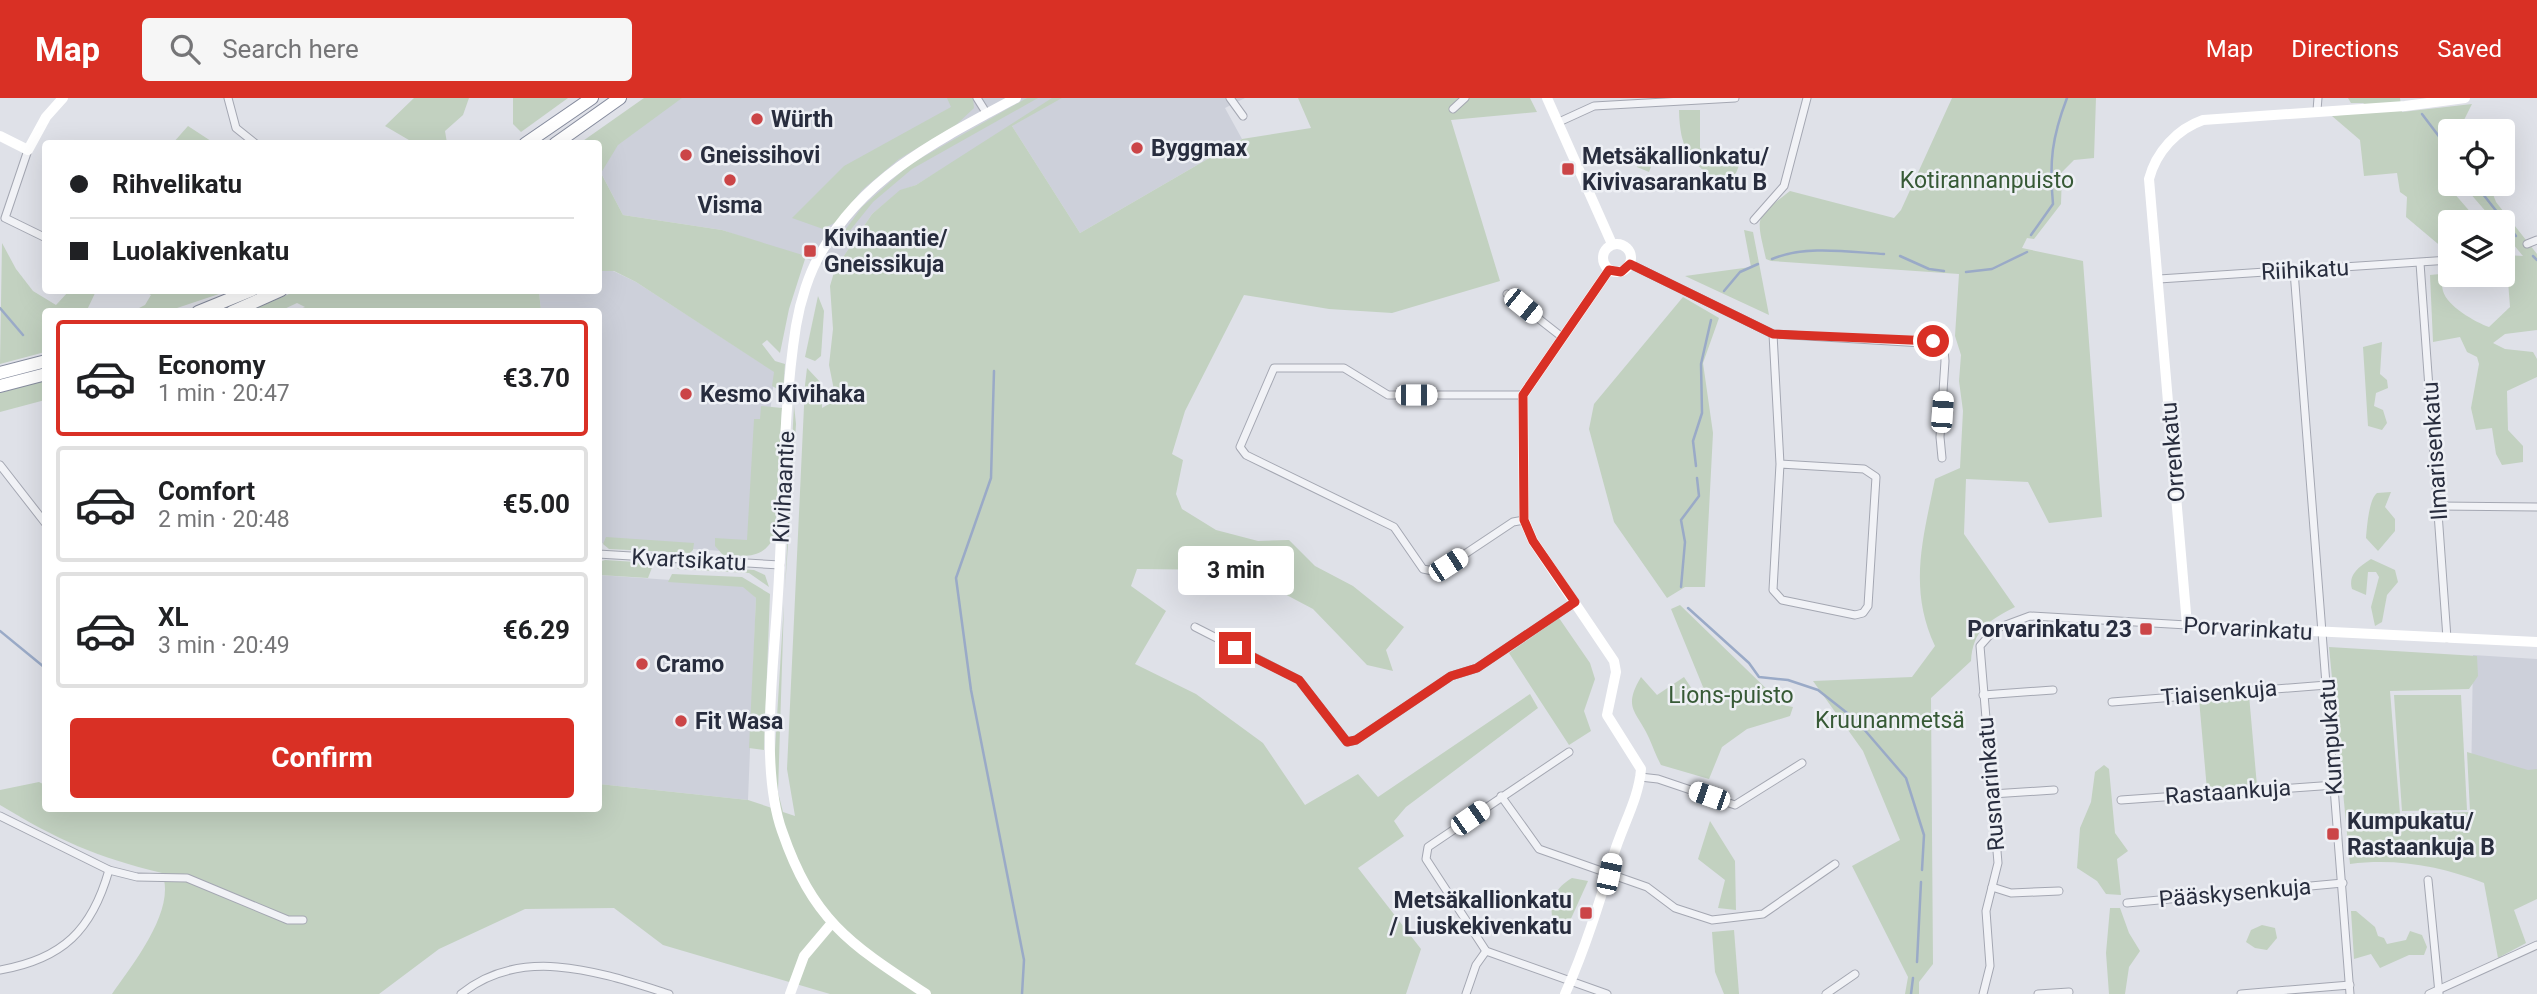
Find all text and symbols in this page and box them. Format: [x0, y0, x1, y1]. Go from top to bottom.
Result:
search box [142, 18, 632, 81]
text: Map [35, 30, 100, 69]
icon: search [166, 30, 204, 68]
text: Search here [222, 34, 359, 64]
text: Map [2206, 35, 2253, 63]
text: Directions [2291, 35, 2399, 63]
text: Saved [2437, 35, 2502, 63]
place label: Würth [771, 106, 833, 133]
marker: Würth [749, 111, 765, 127]
map controls [2438, 119, 2515, 287]
button: locate [2438, 119, 2515, 196]
place label: Byggmax [1151, 135, 1248, 162]
marker: Byggmax [1129, 140, 1145, 156]
place label: Gneissihovi [700, 142, 820, 169]
place label: Metsäkallionkatu/ Kivivasarankatu B [1582, 143, 1769, 196]
marker: Gneissihovi [678, 147, 694, 163]
marker: Metsäkallionkatu/ Kivivasarankatu B [1560, 161, 1576, 177]
park label: Kotirannanpuisto [1900, 167, 2074, 194]
text: Rihvelikatu [112, 169, 242, 199]
marker: Visma [722, 172, 738, 188]
place label: Visma [697, 192, 763, 219]
button: layers [2438, 210, 2515, 287]
place label: Kivihaantie/ Gneissikuja [824, 225, 948, 278]
text: Luolakivenkatu [112, 236, 289, 266]
marker: Kivihaantie/ Gneissikuja [802, 243, 818, 259]
street label: Riihikatu [2260, 254, 2350, 286]
car [1501, 285, 1546, 327]
route start [1917, 325, 1949, 357]
icon: car [74, 347, 137, 410]
text: Economy [158, 350, 265, 380]
text: €3.70 [503, 363, 570, 393]
text: 1 min · 20:47 [158, 380, 290, 407]
place label: Kesmo Kivihaka [700, 381, 865, 408]
street label: Ilmarisenkatu [2417, 381, 2453, 521]
car [1396, 385, 1438, 406]
marker: Kesmo Kivihaka [678, 386, 694, 402]
car [1931, 390, 1954, 434]
street label: Orrenkatu [2155, 401, 2191, 503]
street label: Kivihaantie [768, 430, 800, 544]
icon: car [74, 473, 137, 536]
text: Comfort [158, 476, 255, 506]
text: €5.00 [503, 489, 570, 519]
text: 2 min · 20:48 [158, 506, 290, 533]
street label: Kvartsikatu [631, 544, 747, 576]
car [1425, 545, 1472, 585]
callout: 3 min [1177, 546, 1293, 596]
text: 3 min [1207, 557, 1265, 584]
icon: car [74, 599, 137, 662]
text: XL [158, 602, 189, 632]
street label: Porvarinkatu [2183, 612, 2313, 646]
text: €6.29 [503, 615, 570, 645]
place label: Porvarinkatu 23 [1967, 616, 2132, 643]
marker: Porvarinkatu 23 [2138, 621, 2154, 637]
text: 3 min · 20:49 [158, 632, 290, 659]
route end [1219, 632, 1251, 664]
place label: Cramo [656, 651, 724, 678]
marker: Cramo [634, 656, 650, 672]
street label: Tiaisenkuja [2160, 674, 2278, 712]
street label: Kumpukatu [2313, 678, 2349, 796]
park label: Lions-puisto [1668, 682, 1794, 709]
park label: Kruunanmetsä [1815, 707, 1965, 734]
place label: Fit Wasa [695, 708, 783, 735]
marker: Fit Wasa [673, 713, 689, 729]
street label: Rusnarinkatu [1972, 716, 2010, 852]
button: Confirm [70, 718, 574, 798]
street label: Rastaankuja [2164, 774, 2292, 810]
car [1686, 779, 1733, 813]
car [1447, 797, 1494, 839]
place label: Kumpukatu/ Rastaankuja B [2347, 808, 2495, 861]
marker: Kumpukatu/ Rastaankuja B [2325, 826, 2341, 842]
car [1595, 851, 1624, 897]
street label: Pääskysenkuja [2158, 873, 2312, 913]
place label: Metsäkallionkatu / Liuskekivenkatu [1389, 887, 1572, 940]
marker: Metsäkallionkatu / Liuskekivenkatu [1578, 905, 1594, 921]

